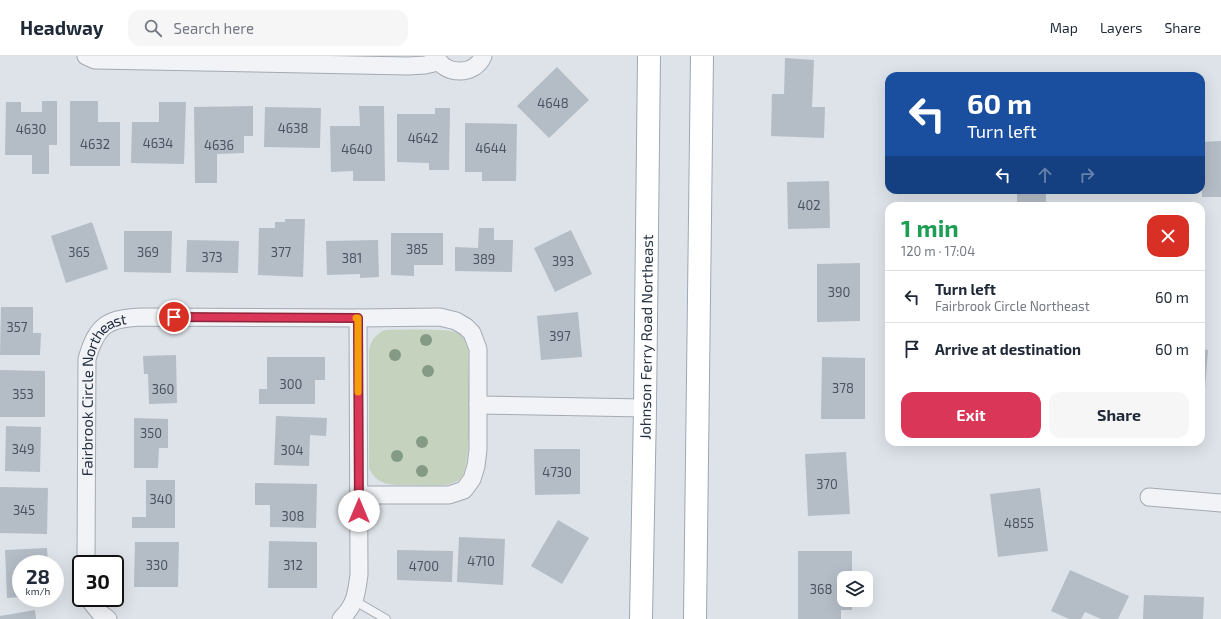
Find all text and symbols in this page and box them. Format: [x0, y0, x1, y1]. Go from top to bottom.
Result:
search box [128, 10, 408, 46]
text: Headway [20, 16, 104, 39]
icon: search [142, 17, 164, 39]
text: Search here [174, 19, 254, 37]
text: Map [1050, 19, 1078, 36]
text: Layers [1100, 19, 1142, 36]
text: Share [1164, 19, 1201, 36]
text: 60 m [967, 86, 1032, 120]
icon: left [901, 88, 953, 140]
house number: 4648 [537, 95, 569, 111]
house number: 4638 [278, 120, 308, 136]
text: Turn left [967, 120, 1037, 142]
house number: 4630 [16, 121, 46, 137]
house number: 4642 [408, 130, 438, 146]
house number: 4634 [143, 135, 173, 151]
house number: 4632 [80, 136, 110, 152]
house number: 4636 [204, 137, 234, 153]
house number: 4644 [475, 140, 507, 156]
house number: 4640 [341, 141, 373, 157]
icon: left [992, 164, 1014, 186]
icon: ahead [1034, 164, 1056, 186]
icon: right [1076, 164, 1098, 186]
house number: 402 [797, 197, 821, 213]
text: 1 min [901, 213, 959, 242]
button: close [1147, 215, 1189, 257]
street label: Johnson Ferry Road Northeast [635, 234, 656, 440]
house number: 385 [406, 241, 428, 257]
text: 120 m · 17:04 [901, 243, 975, 259]
house number: 365 [68, 244, 90, 260]
house number: 369 [137, 244, 159, 260]
house number: 377 [271, 244, 292, 260]
house number: 373 [201, 249, 223, 265]
house number: 381 [342, 250, 362, 266]
house number: 389 [473, 251, 495, 267]
house number: 393 [552, 253, 574, 269]
text: Turn left [935, 280, 996, 298]
house number: 390 [828, 284, 850, 300]
icon: left [901, 286, 923, 308]
text: 60 m [1155, 288, 1189, 306]
text: Fairbrook Circle Northeast [935, 298, 1090, 314]
pin [157, 300, 191, 334]
icon: arrive [163, 306, 185, 328]
street label: Fairbrook Circle Northeast [77, 309, 128, 476]
house number: 357 [7, 319, 28, 335]
house number: 397 [549, 328, 571, 344]
icon: arrive [901, 338, 923, 360]
text: Arrive at destination [935, 340, 1081, 358]
text: 60 m [1155, 340, 1189, 358]
house number: 300 [280, 376, 302, 392]
house number: 378 [832, 380, 854, 396]
house number: 360 [152, 381, 174, 397]
house number: 353 [12, 386, 34, 402]
button: Exit [901, 392, 1041, 438]
button: Share [1049, 392, 1189, 438]
house number: 350 [140, 425, 162, 441]
house number: 349 [12, 441, 34, 457]
house number: 304 [280, 442, 304, 458]
house number: 4730 [542, 464, 572, 480]
house number: 370 [816, 476, 838, 492]
position arrow [338, 490, 380, 532]
house number: 340 [149, 491, 173, 507]
house number: 345 [13, 502, 35, 518]
house number: 308 [282, 508, 304, 524]
house number: 4855 [1004, 515, 1034, 531]
house number: 4710 [467, 553, 495, 569]
speed limit sign: 30 [72, 555, 124, 607]
house number: 330 [146, 557, 168, 573]
house number: 312 [283, 557, 303, 573]
house number: 4700 [409, 558, 439, 574]
text: 28 [26, 564, 50, 588]
map controls [837, 571, 873, 607]
button: layers [837, 571, 873, 607]
house number: 368 [810, 581, 832, 597]
text: km/h [26, 585, 50, 597]

